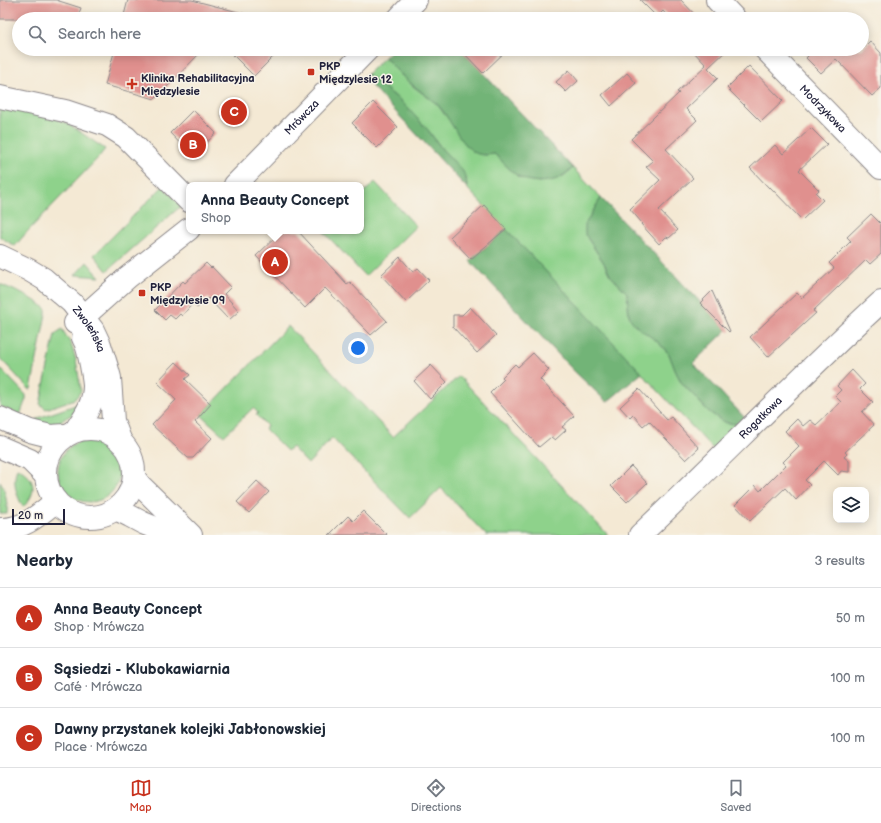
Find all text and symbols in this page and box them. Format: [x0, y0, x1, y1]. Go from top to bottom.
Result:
search box [12, 12, 869, 56]
icon: search [26, 23, 48, 45]
text: Search here [58, 25, 141, 44]
place label: PKP Międzylesie 12 [319, 60, 392, 86]
marker: PKP Międzylesie 12 [306, 67, 316, 77]
place label: Klinika Rehabilitacyjna Międzylesie [141, 72, 255, 98]
marker: Klinika Rehabilitacyjna Międzylesie [126, 78, 138, 90]
street label: Modrzykowa [796, 82, 849, 135]
pin: C [221, 97, 247, 127]
street label: Mrówcza [282, 97, 322, 138]
pin: B [180, 130, 206, 160]
popup [186, 182, 364, 234]
text: Anna Beauty Concept [201, 191, 349, 210]
text: Shop [201, 210, 231, 226]
pin: A [262, 247, 288, 277]
place label: PKP Międzylesie 09 [150, 281, 225, 307]
marker: PKP Międzylesie 09 [137, 288, 147, 298]
street label: Zwoleńska [69, 303, 108, 354]
your location [348, 338, 368, 358]
street label: Rogatkowa [736, 394, 785, 442]
map controls [833, 487, 869, 523]
button: layers [833, 487, 869, 523]
scale bar [12, 507, 65, 526]
text: 20 m [18, 509, 43, 522]
text: Nearby [16, 551, 73, 571]
text: 3 results [814, 553, 865, 569]
text: Anna Beauty Concept [54, 600, 202, 619]
text: A [25, 610, 33, 626]
text: 50 m [836, 610, 865, 626]
text: Shop · Mrówcza [54, 619, 144, 635]
text: Sąsiedzi - Klubokawiarnia [54, 660, 230, 679]
text: B [24, 670, 34, 686]
text: 100 m [830, 670, 865, 686]
text: Café · Mrówcza [54, 679, 142, 695]
text: Dawny przystanek kolejki Jabłonowskiej [54, 720, 326, 739]
text: C [24, 730, 34, 746]
text: 100 m [830, 730, 865, 746]
text: Place · Mrówcza [54, 739, 147, 755]
tab: Map [130, 777, 152, 814]
tab: Directions [411, 777, 461, 814]
tab: Saved [721, 777, 751, 814]

